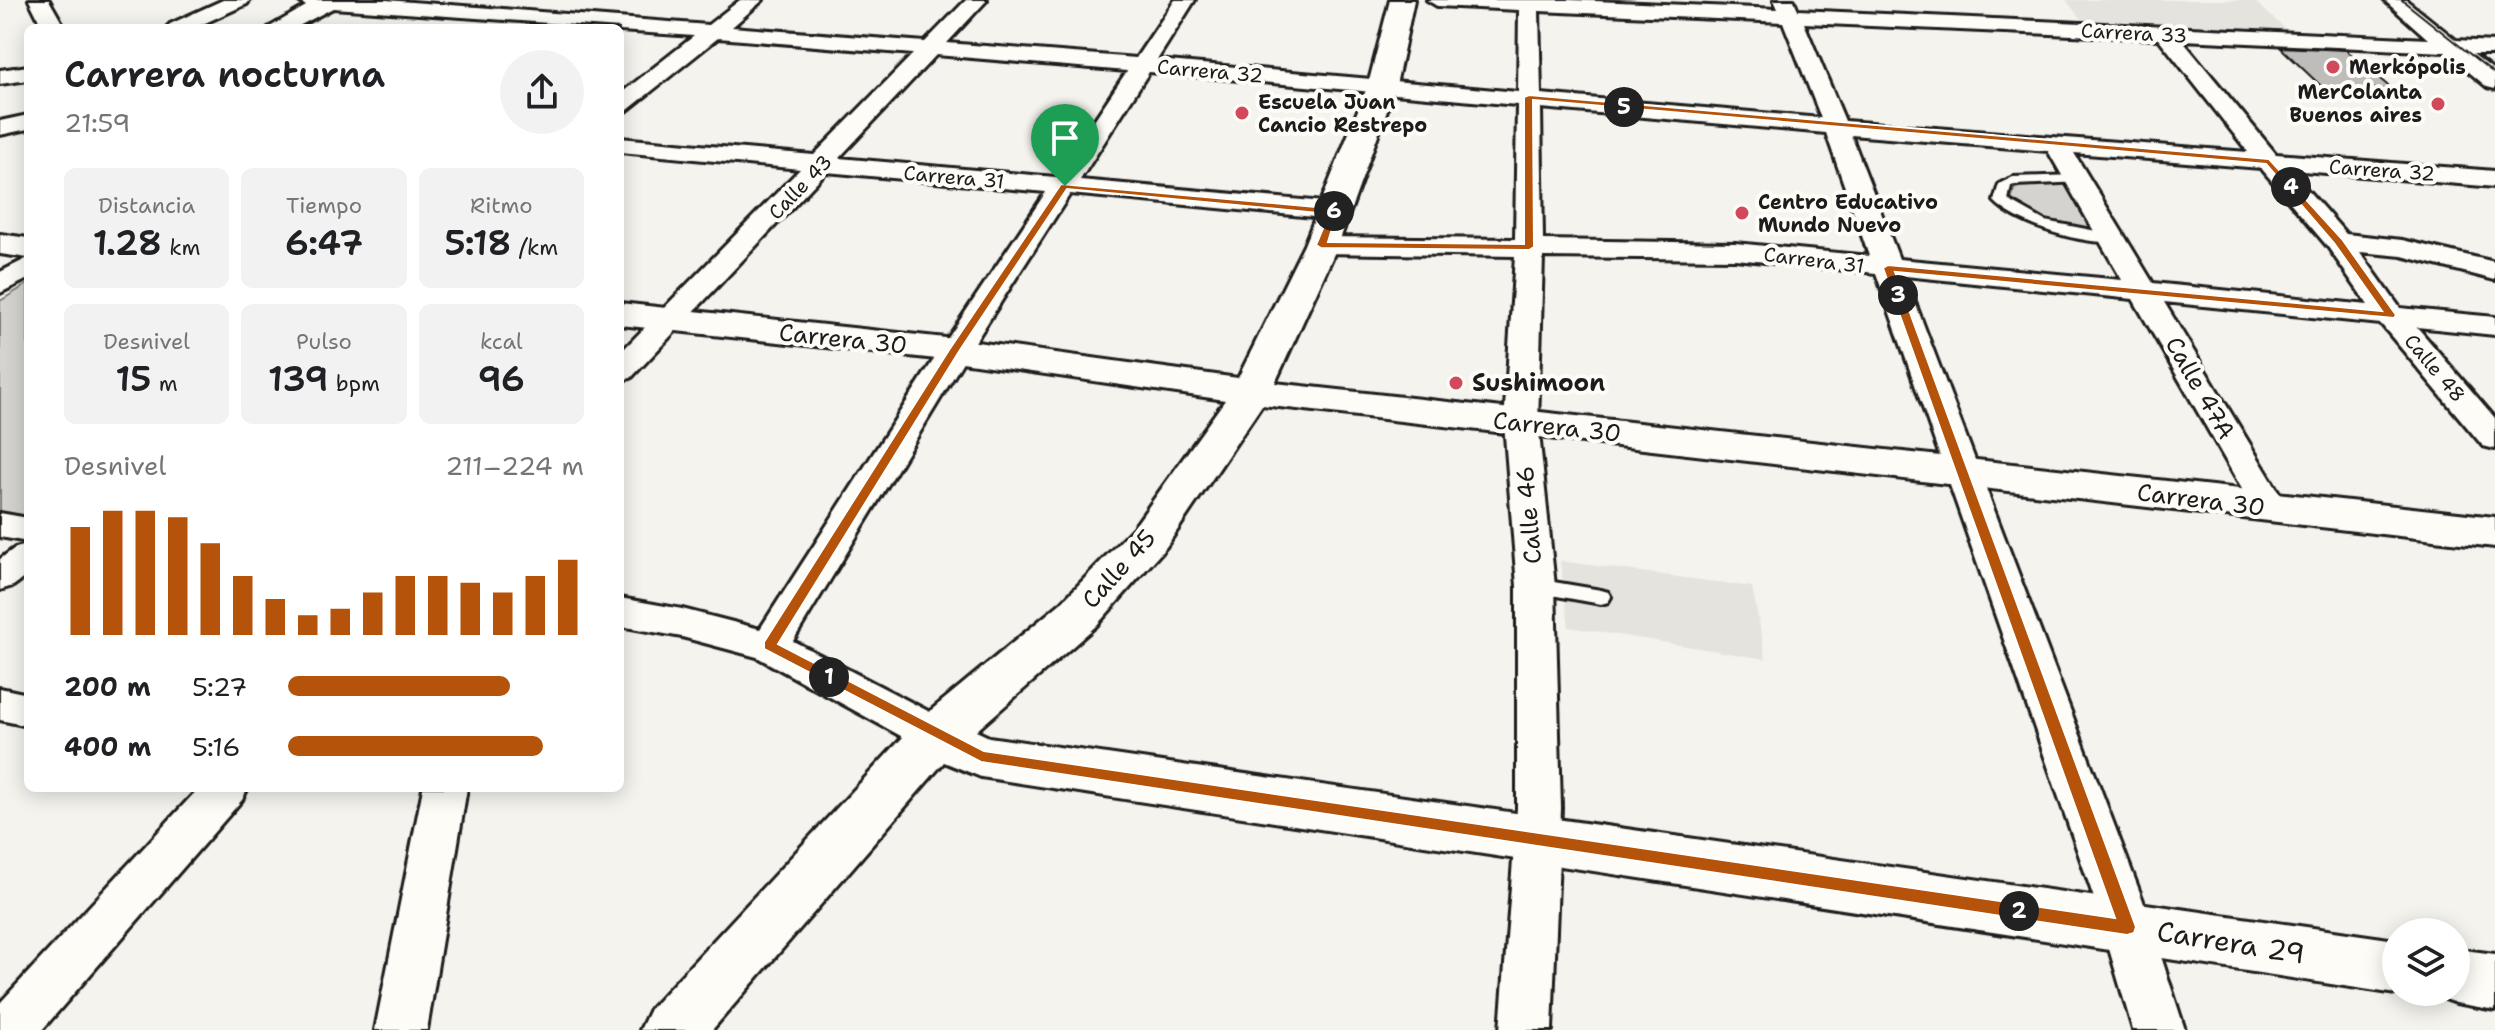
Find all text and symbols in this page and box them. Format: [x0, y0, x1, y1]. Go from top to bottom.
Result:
street label: Carrera 33 [2080, 17, 2188, 49]
text: Carrera nocturna [64, 50, 385, 99]
button: share [500, 50, 584, 134]
street label: Carrera 32 [1156, 53, 1264, 89]
place label: Merkópolis [2349, 54, 2466, 80]
marker: Merkópolis [2324, 58, 2342, 76]
place label: MerColanta Buenos aires [2290, 79, 2422, 128]
pin: 5 [1604, 87, 1644, 127]
place label: Escuela Juan Cancio Restrepo [1258, 89, 1427, 138]
text: 5 [1617, 92, 1631, 121]
marker: MerColanta Buenos aires [2429, 95, 2447, 113]
pin [1031, 104, 1099, 186]
marker: Escuela Juan Cancio Restrepo [1233, 104, 1251, 122]
text: 21:59 [64, 105, 130, 140]
icon: arrive [1043, 116, 1087, 160]
street label: Calle 43 [763, 149, 837, 225]
street label: Carrera 32 [2328, 153, 2436, 187]
street label: Carrera 31 [903, 160, 1005, 194]
pin: 4 [2271, 167, 2311, 207]
text: 4 [2283, 172, 2299, 201]
place label: Centro Educativo Mundo Nuevo [1758, 189, 1938, 238]
text: Distancia [98, 191, 195, 220]
text: Tiempo [286, 191, 362, 220]
text: Ritmo [470, 191, 533, 220]
pin: 6 [1314, 191, 1354, 231]
text: 6 [1326, 196, 1342, 225]
marker: Centro Educativo Mundo Nuevo [1733, 204, 1751, 222]
text: 1.28 [93, 220, 162, 266]
text: 6:47 [285, 220, 363, 266]
text: 5:18 [444, 220, 511, 266]
text: km [162, 233, 200, 262]
text: /km [511, 233, 558, 262]
street label: Carrera 31 [1762, 241, 1866, 279]
pin: 3 [1878, 275, 1918, 315]
text: 3 [1890, 280, 1906, 309]
street label: Carrera 30 [777, 316, 909, 362]
text: Desnivel [103, 327, 190, 356]
text: Pulso [296, 327, 352, 356]
text: kcal [480, 327, 523, 356]
street label: Calle 48 [2399, 328, 2471, 408]
street label: Calle 47A [2158, 331, 2242, 445]
text: 15 [115, 356, 151, 402]
text: 139 [268, 356, 328, 402]
text: 96 [478, 356, 525, 402]
place label: Sushimoon [1472, 367, 1605, 399]
text: m [151, 369, 178, 398]
text: bpm [328, 369, 380, 398]
marker: Sushimoon [1447, 374, 1465, 392]
street label: Carrera 30 [1491, 404, 1623, 450]
text: Desnivel [64, 448, 166, 483]
text: 211–224 m [445, 448, 584, 483]
street label: Calle 46 [1509, 465, 1549, 565]
street label: Carrera 30 [2135, 476, 2267, 524]
street label: Calle 45 [1075, 523, 1163, 615]
pin: 1 [809, 657, 849, 697]
text: 1 [824, 662, 834, 691]
text: 200 m [64, 669, 151, 704]
text: 5:27 [192, 669, 247, 704]
text: 400 m [64, 729, 151, 764]
text: 5:16 [192, 729, 240, 764]
pin: 2 [1999, 891, 2039, 931]
text: 2 [2011, 896, 2027, 925]
street label: Carrera 29 [2154, 912, 2308, 972]
map controls [2382, 918, 2470, 1006]
button: layers [2382, 918, 2470, 1006]

